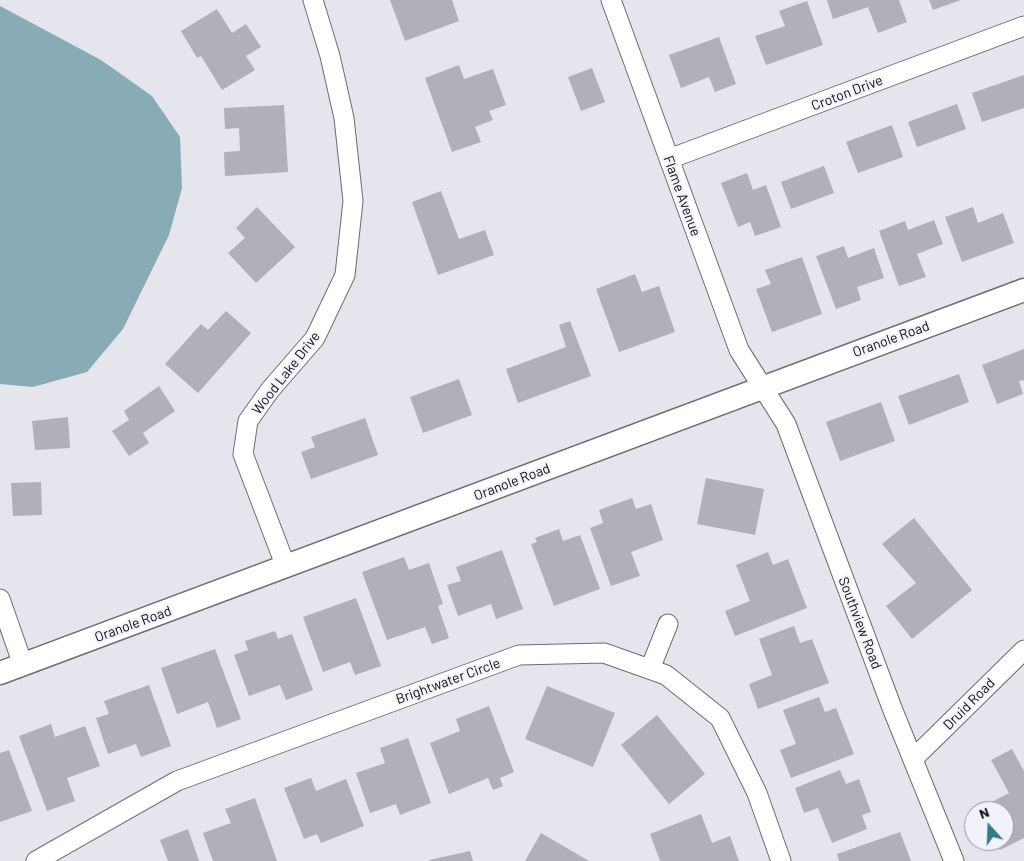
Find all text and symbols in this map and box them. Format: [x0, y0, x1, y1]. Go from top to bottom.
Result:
street label: Croton Drive [809, 72, 885, 114]
street label: Flame Avenue [660, 153, 704, 239]
street label: Oranole Road [850, 317, 932, 361]
street label: Wood Lake Drive [248, 328, 324, 418]
street label: Oranole Road [471, 460, 553, 504]
street label: Southview Road [835, 575, 885, 671]
street label: Oranole Road [92, 602, 174, 646]
street label: Brightwater Circle [393, 654, 503, 708]
street label: Druid Road [940, 675, 998, 733]
north arrow [964, 801, 1014, 851]
text: N [977, 803, 991, 822]

